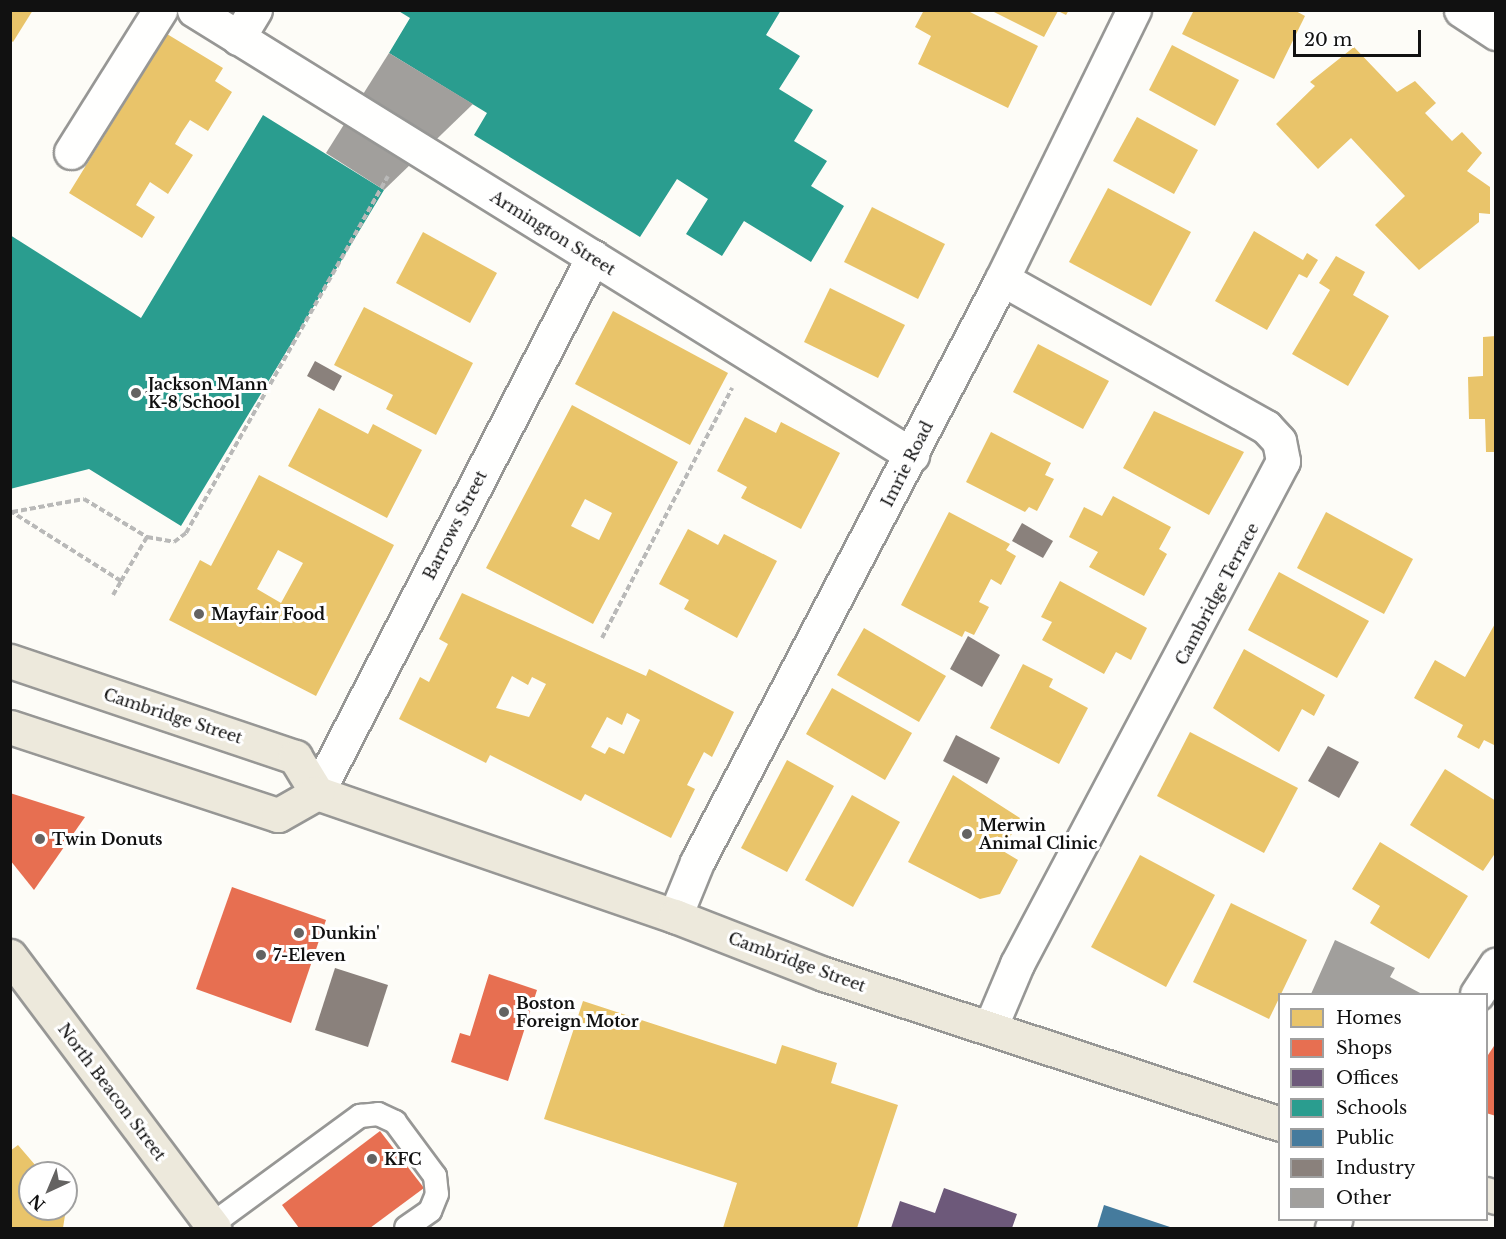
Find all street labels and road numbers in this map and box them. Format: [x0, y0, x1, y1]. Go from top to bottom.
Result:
street label: Armington Street [487, 187, 619, 279]
street label: Imrie Road [877, 418, 937, 510]
street label: Barrows Street [419, 467, 491, 583]
street label: Cambridge Terrace [1171, 519, 1263, 669]
street label: Cambridge Street [101, 685, 245, 747]
street label: Cambridge Street [726, 928, 868, 996]
street label: North Beacon Street [54, 1020, 170, 1164]

